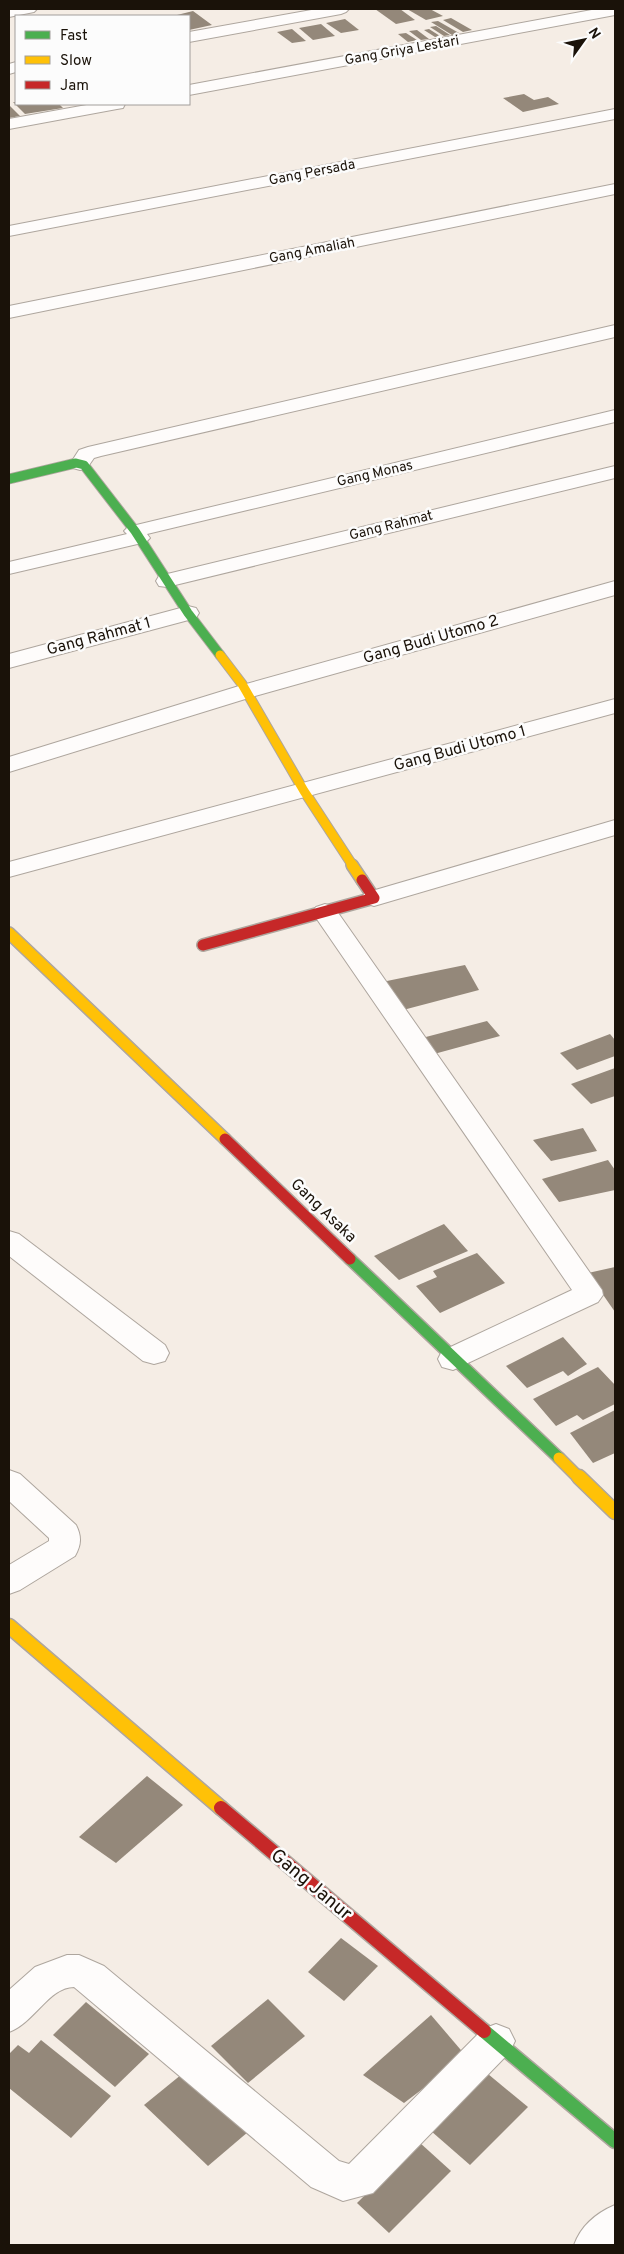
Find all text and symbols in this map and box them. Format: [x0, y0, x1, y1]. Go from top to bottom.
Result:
legend [15, 15, 190, 105]
north arrow [559, 15, 609, 65]
text: N [584, 25, 604, 43]
text: Fast [60, 27, 88, 46]
street label: Gang Griya Lestari [343, 33, 461, 69]
text: Slow [60, 52, 92, 71]
text: Jam [60, 77, 89, 96]
street label: Gang Persada [267, 156, 357, 190]
street label: Gang Amaliah [268, 234, 356, 268]
street label: Gang Monas [335, 457, 415, 491]
street label: Gang Rahmat [348, 507, 434, 545]
street label: Gang Budi Utomo 2 [361, 611, 501, 669]
street label: Gang Rahmat 1 [45, 613, 153, 661]
street label: Gang Budi Utomo 1 [392, 722, 528, 776]
street label: Gang Asaka [286, 1175, 360, 1247]
street label: Gang Janur [265, 1844, 357, 1926]

